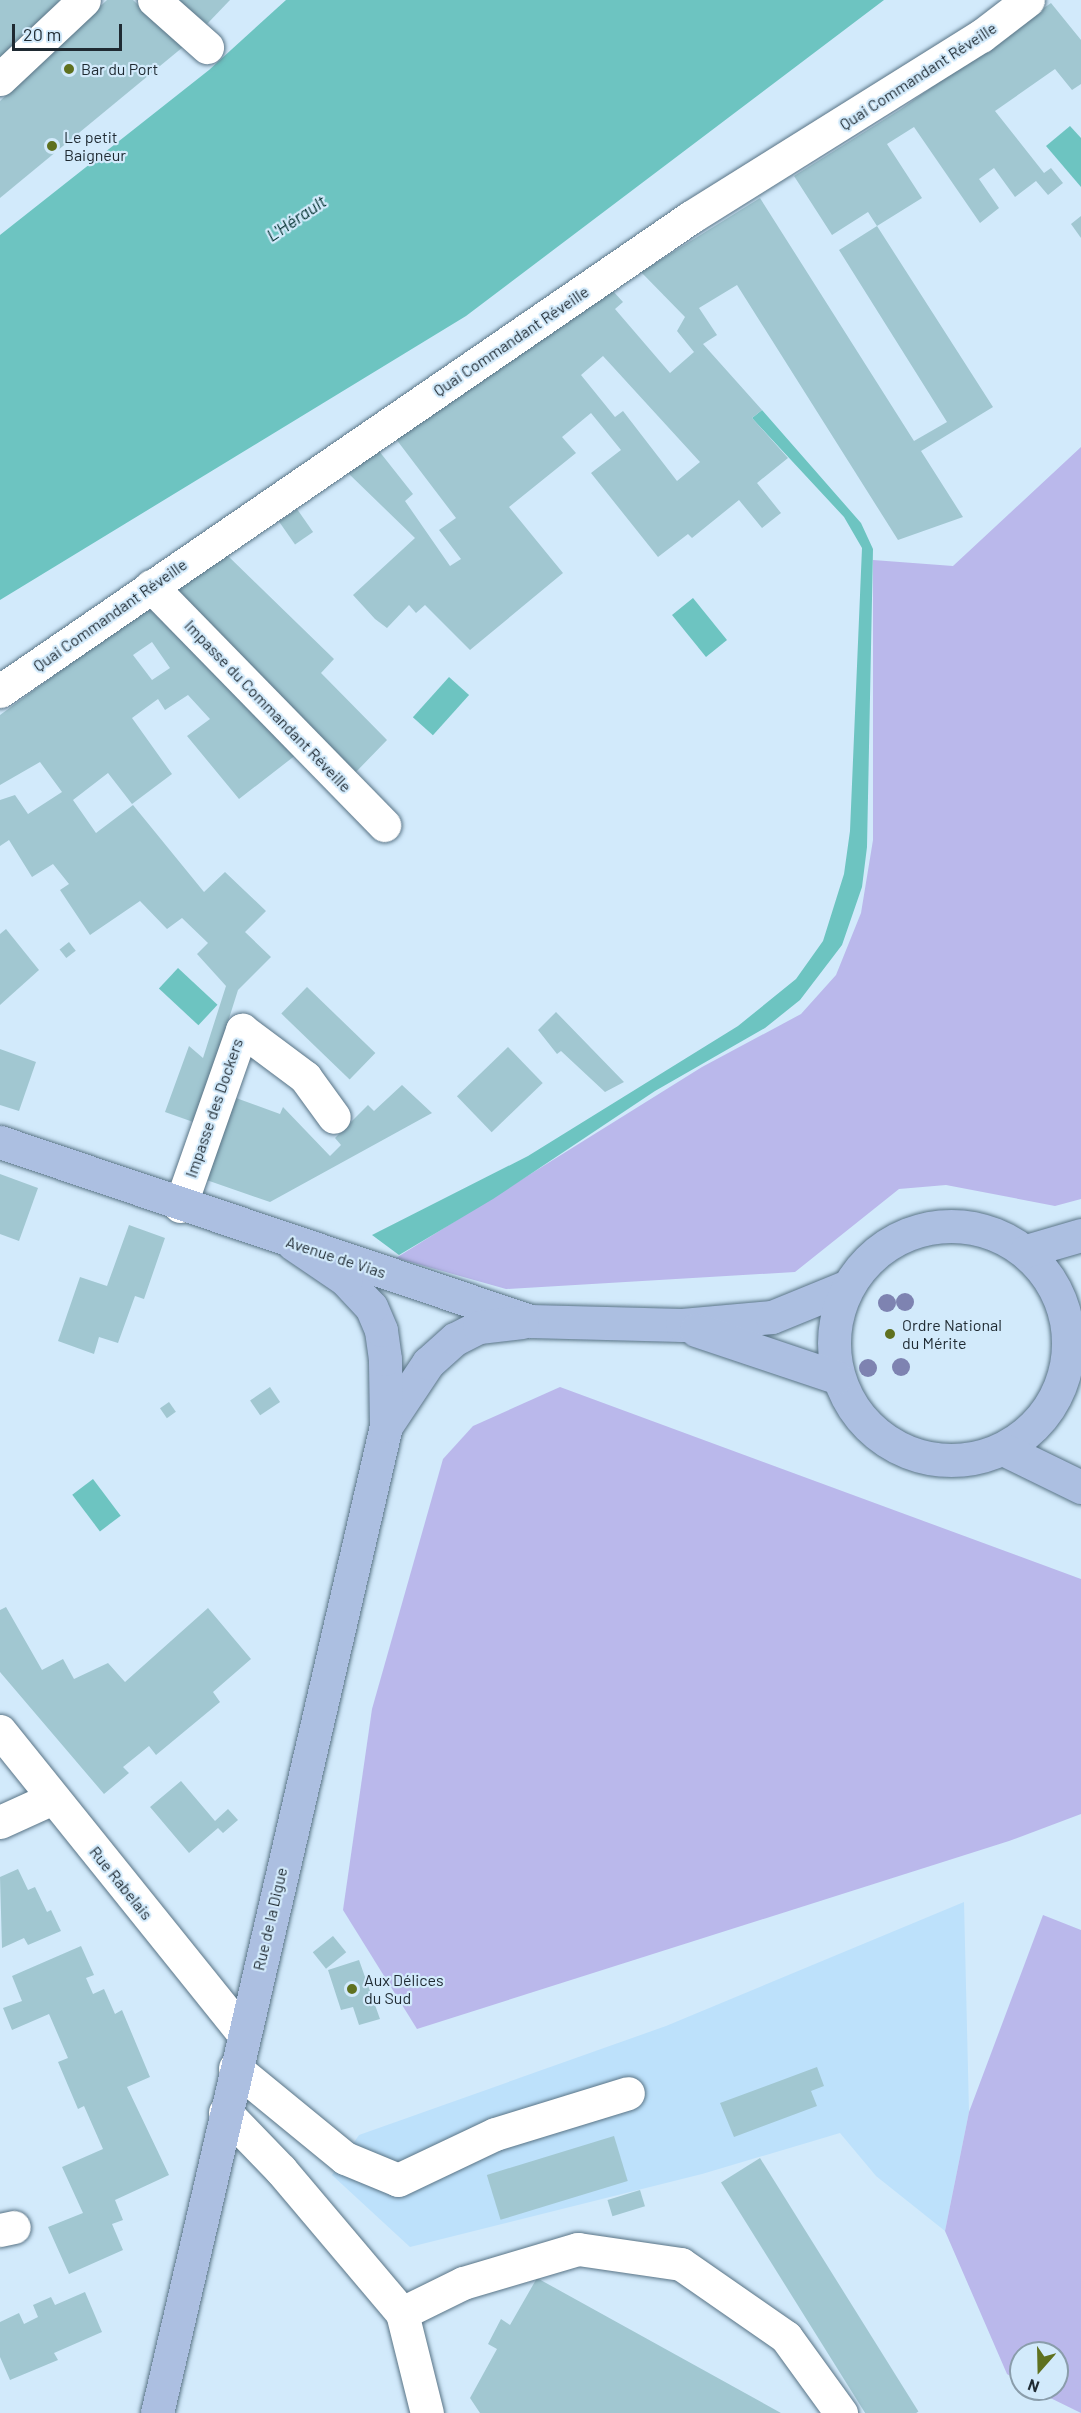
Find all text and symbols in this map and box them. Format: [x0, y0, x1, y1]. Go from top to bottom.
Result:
scale bar [15, 12, 124, 50]
street label: Quai Commandant Réveille [836, 18, 1000, 134]
text: 20 m [23, 23, 61, 45]
place label: Bar du Port [81, 59, 158, 79]
marker: Bar du Port [62, 62, 76, 76]
place label: Le petit Baigneur [64, 127, 126, 165]
marker: Le petit Baigneur [45, 139, 59, 153]
water label: L'Hérault [262, 190, 330, 246]
street label: Quai Commandant Réveille [430, 282, 592, 400]
street label: Quai Commandant Réveille [29, 555, 191, 675]
street label: Impasse du Commandant Réveille [181, 616, 355, 796]
street label: Impasse des Dockers [181, 1036, 247, 1180]
street label: Avenue de Vias [284, 1232, 388, 1282]
place label: Ordre National du Mérite [902, 1315, 1002, 1353]
marker: Ordre National du Mérite [883, 1327, 897, 1341]
street label: Rue Rabelais [86, 1842, 156, 1924]
street label: Rue de la Digue [249, 1866, 291, 1972]
place label: Aux Délices du Sud [364, 1970, 444, 2008]
marker: Aux Délices du Sud [345, 1982, 359, 1996]
north arrow [1009, 2341, 1069, 2401]
text: N [1025, 2376, 1042, 2397]

